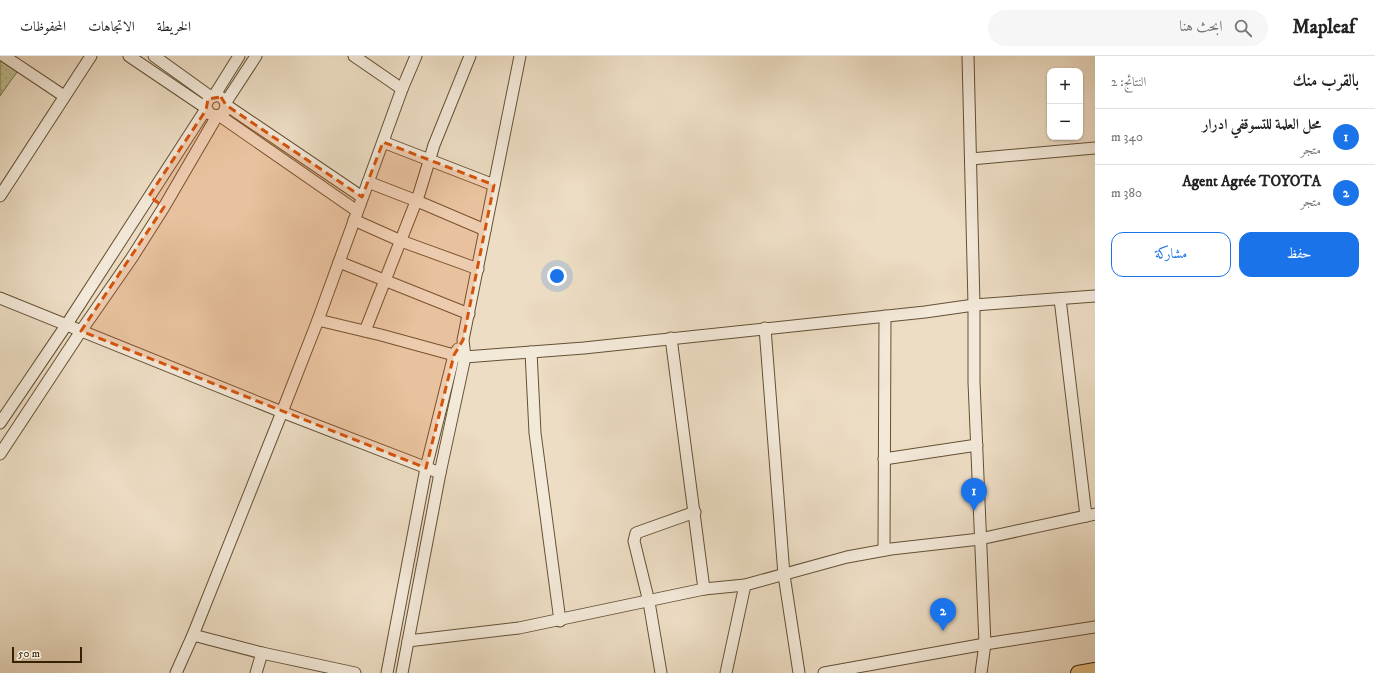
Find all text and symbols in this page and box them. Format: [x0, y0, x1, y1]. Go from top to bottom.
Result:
search box [988, 10, 1268, 46]
text: Mapleaf [1292, 16, 1355, 39]
text: ابحث هنا [1179, 17, 1222, 36]
icon: search [1232, 17, 1254, 39]
text: المحفوظات [20, 18, 66, 36]
text: الاتجاهات [88, 18, 135, 36]
text: الخريطة [157, 18, 191, 36]
map controls [1047, 68, 1083, 140]
button: + [1047, 68, 1083, 104]
text: بالقرب منك [1293, 70, 1359, 92]
text: النتائج: 2 [1111, 74, 1146, 90]
button: − [1047, 104, 1083, 140]
text: محل العلمة للتسوقفي ادرار [1202, 115, 1321, 134]
text: 340 m [1111, 129, 1143, 145]
text: 1 [1344, 129, 1348, 145]
text: متجر [1300, 142, 1321, 158]
text: Agent Agrée TOYOTA [1182, 172, 1321, 191]
text: 380 m [1111, 185, 1142, 201]
text: 2 [1343, 185, 1349, 201]
text: متجر [1300, 194, 1321, 210]
button: مشاركة [1111, 232, 1231, 277]
button: حفظ [1239, 232, 1359, 277]
your location [547, 266, 567, 286]
pin: 1 [961, 478, 987, 511]
pin: 2 [930, 598, 956, 631]
scale bar [12, 645, 82, 664]
text: 50 m [18, 647, 40, 661]

